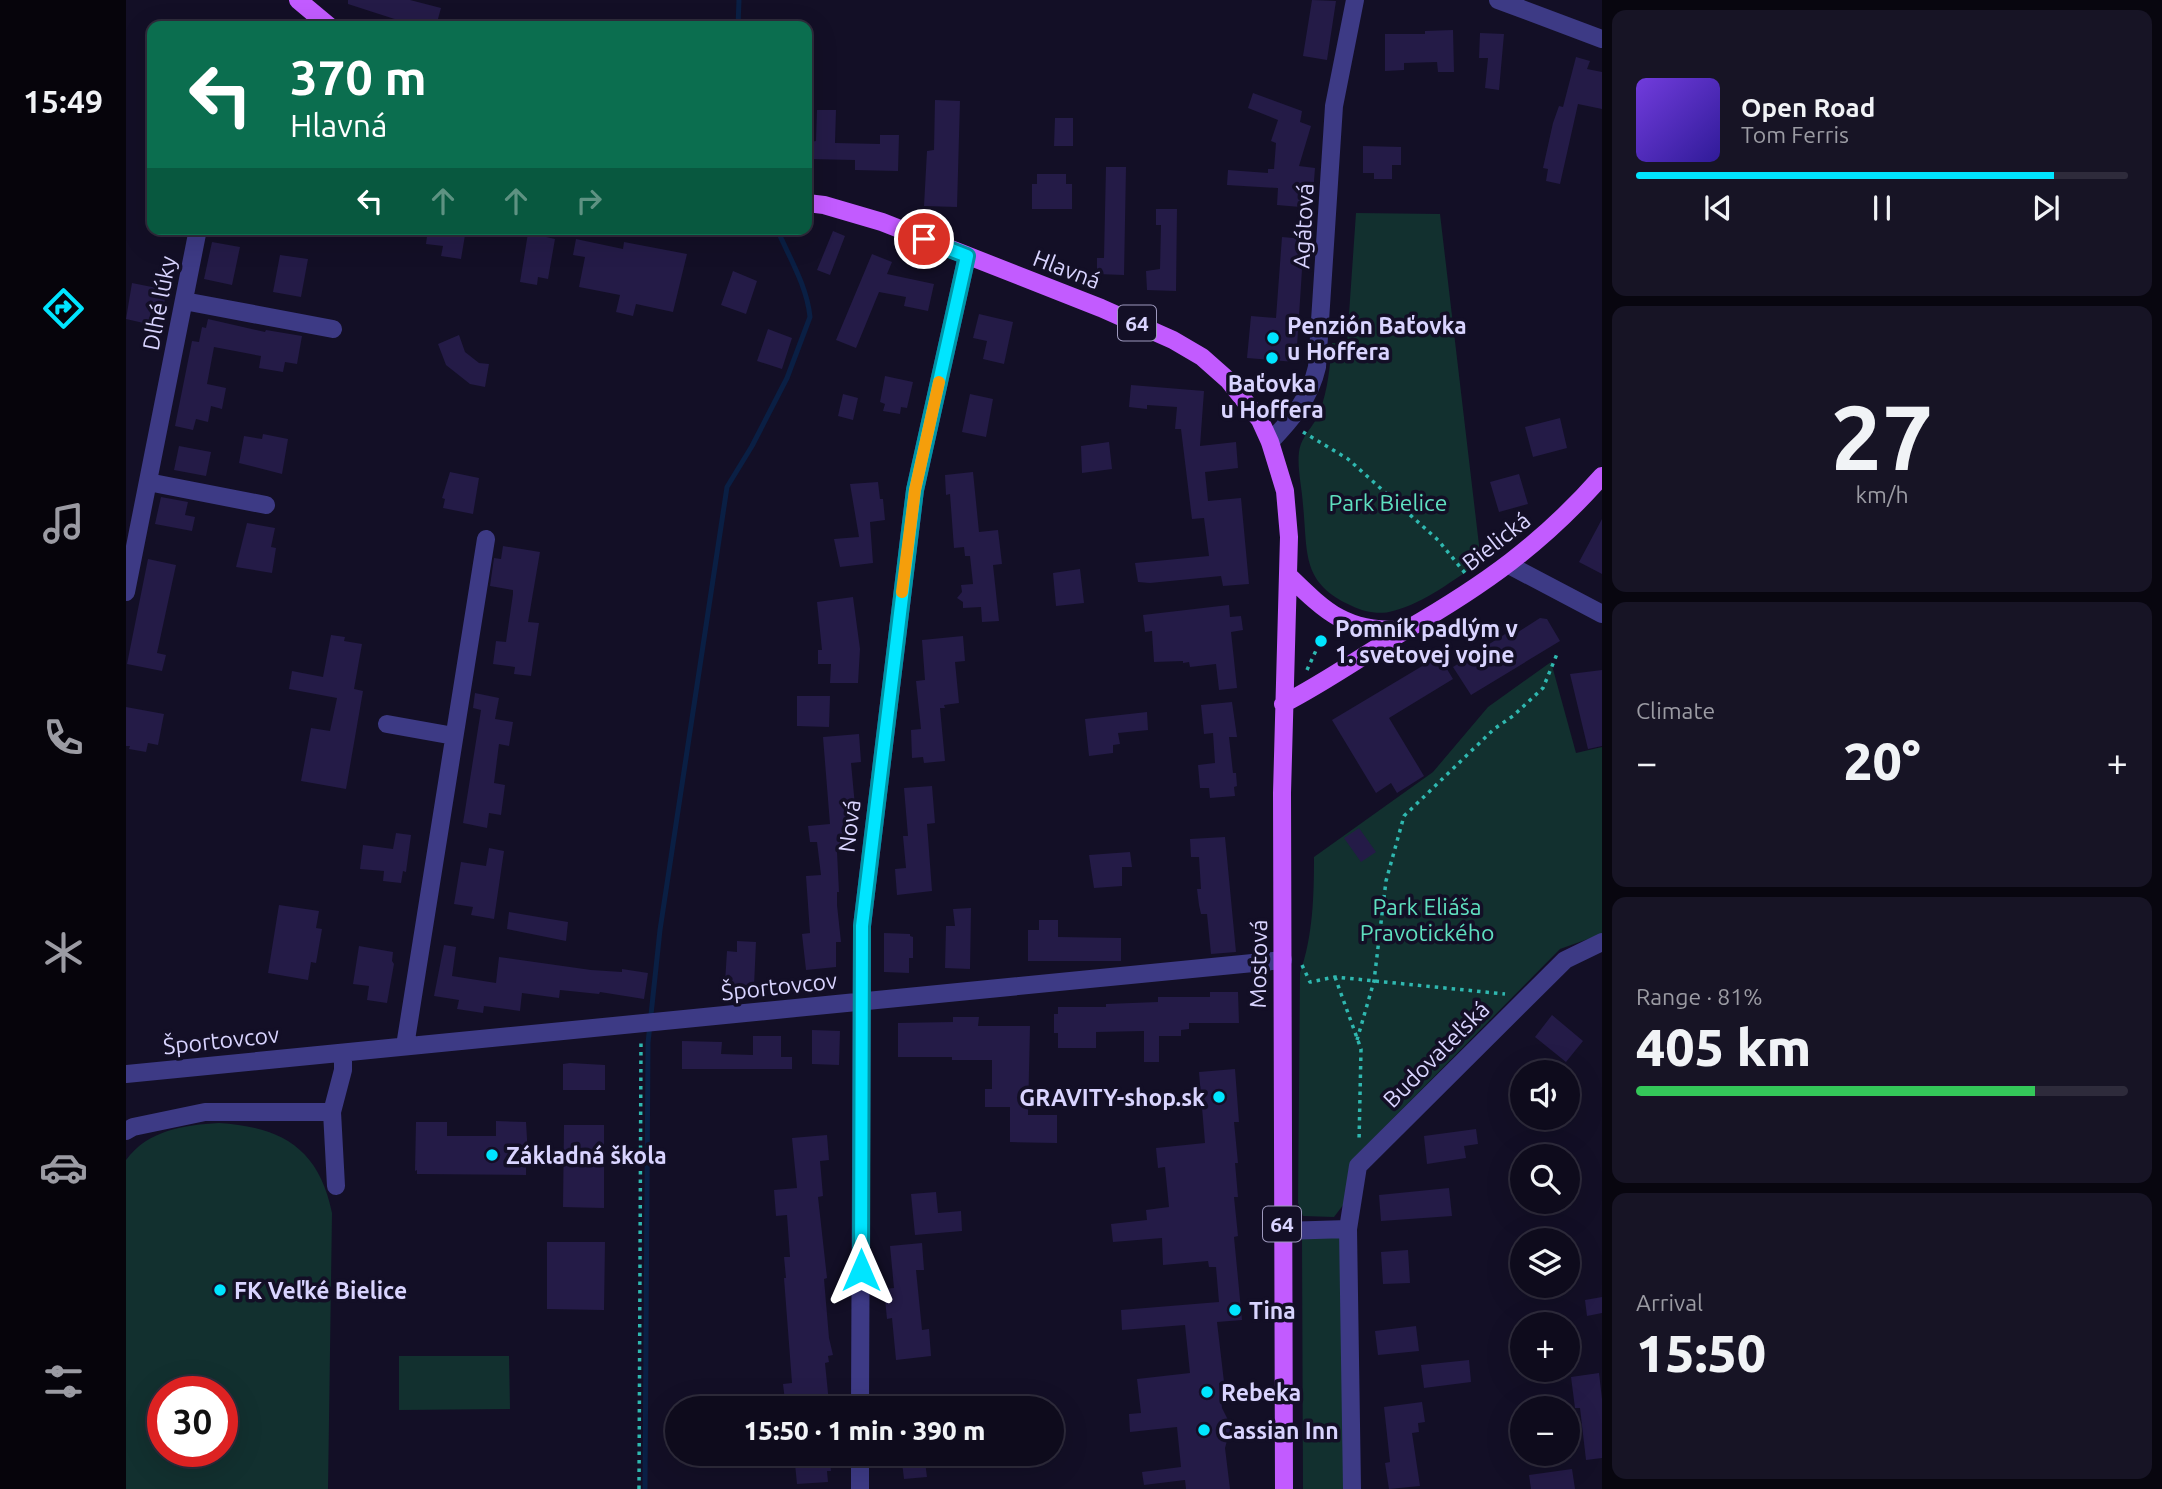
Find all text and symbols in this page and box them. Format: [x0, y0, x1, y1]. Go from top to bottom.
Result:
icon: left [175, 49, 266, 140]
text: 370 m [290, 49, 427, 104]
text: 15:49 [23, 83, 103, 119]
text: Open Road [1741, 93, 1875, 122]
text: Hlavná [290, 107, 388, 143]
text: Tom Ferris [1741, 122, 1849, 147]
icon: left [351, 182, 389, 220]
icon: ahead [424, 182, 462, 220]
icon: ahead [497, 182, 535, 220]
icon: right [570, 182, 608, 220]
street label: Agátová [1288, 183, 1318, 269]
icon: previous [1699, 189, 1737, 227]
icon: pause [1863, 189, 1901, 227]
icon: next [2027, 189, 2065, 227]
pin [894, 209, 954, 269]
icon: arrive [905, 220, 943, 258]
street label: Hlavná [1030, 245, 1104, 293]
street label: Dlhé lúky [138, 254, 180, 352]
icon: directions [39, 284, 88, 333]
road number: 64 [1118, 306, 1156, 340]
place label: Penzión Baťovka u Hoffera [1287, 313, 1467, 364]
marker: Penzión Baťovka u Hoffera [1265, 330, 1281, 346]
marker: Baťovka u Hoffera [1264, 350, 1280, 366]
place label: Baťovka u Hoffera [1220, 371, 1324, 422]
text: 27 [1831, 385, 1933, 487]
text: km/h [1855, 482, 1909, 507]
park label: Park Bielice [1329, 490, 1447, 515]
icon: music [39, 499, 88, 548]
street label: Bielická [1457, 507, 1535, 575]
place label: Pomník padlým v 1. svetovej vojne [1335, 616, 1518, 667]
marker: Pomník padlým v 1. svetovej vojne [1313, 633, 1329, 649]
text: Climate [1636, 698, 1715, 723]
icon: phone [39, 713, 88, 762]
text: 20° [1843, 732, 1921, 790]
text: − [1636, 741, 1657, 783]
text: + [2107, 741, 2128, 783]
street label: Nová [833, 798, 865, 854]
park label: Park Eliáša Pravotického [1360, 894, 1494, 945]
street label: Mostová [1245, 919, 1271, 1009]
icon: climate [39, 928, 88, 977]
street label: Športovcov [720, 967, 838, 1005]
text: Range · 81% [1636, 984, 1763, 1009]
street label: Budovateľská [1378, 996, 1494, 1112]
text: 405 km [1636, 1018, 1811, 1076]
street label: Športovcov [162, 1021, 280, 1059]
map controls [1510, 1060, 1580, 1466]
button: sound [1510, 1060, 1580, 1130]
place label: GRAVITY-shop.sk [1019, 1085, 1205, 1110]
marker: GRAVITY-shop.sk [1211, 1089, 1227, 1105]
icon: car [39, 1143, 88, 1192]
place label: Základná škola [506, 1143, 667, 1168]
button: search [1510, 1144, 1580, 1214]
marker: Základná škola [484, 1147, 500, 1163]
road number: 64 [1263, 1206, 1301, 1242]
button: layers [1510, 1228, 1580, 1298]
position arrow [824, 1233, 898, 1307]
place label: FK Veľké Bielice [234, 1278, 407, 1303]
marker: FK Veľké Bielice [212, 1282, 228, 1298]
text: Arrival [1636, 1290, 1703, 1315]
place label: Tina [1249, 1298, 1296, 1323]
marker: Tina [1227, 1302, 1243, 1318]
button: + [1510, 1312, 1580, 1382]
text: 15:50 [1636, 1324, 1766, 1382]
icon: filters [39, 1357, 88, 1406]
speed limit sign: 30 [147, 1376, 238, 1467]
place label: Rebeka [1221, 1380, 1301, 1405]
marker: Rebeka [1199, 1384, 1215, 1400]
button: − [1510, 1396, 1580, 1466]
text: 15:50 · 1 min · 390 m [744, 1416, 985, 1445]
place label: Cassian Inn [1218, 1418, 1339, 1443]
marker: Cassian Inn [1196, 1422, 1212, 1438]

